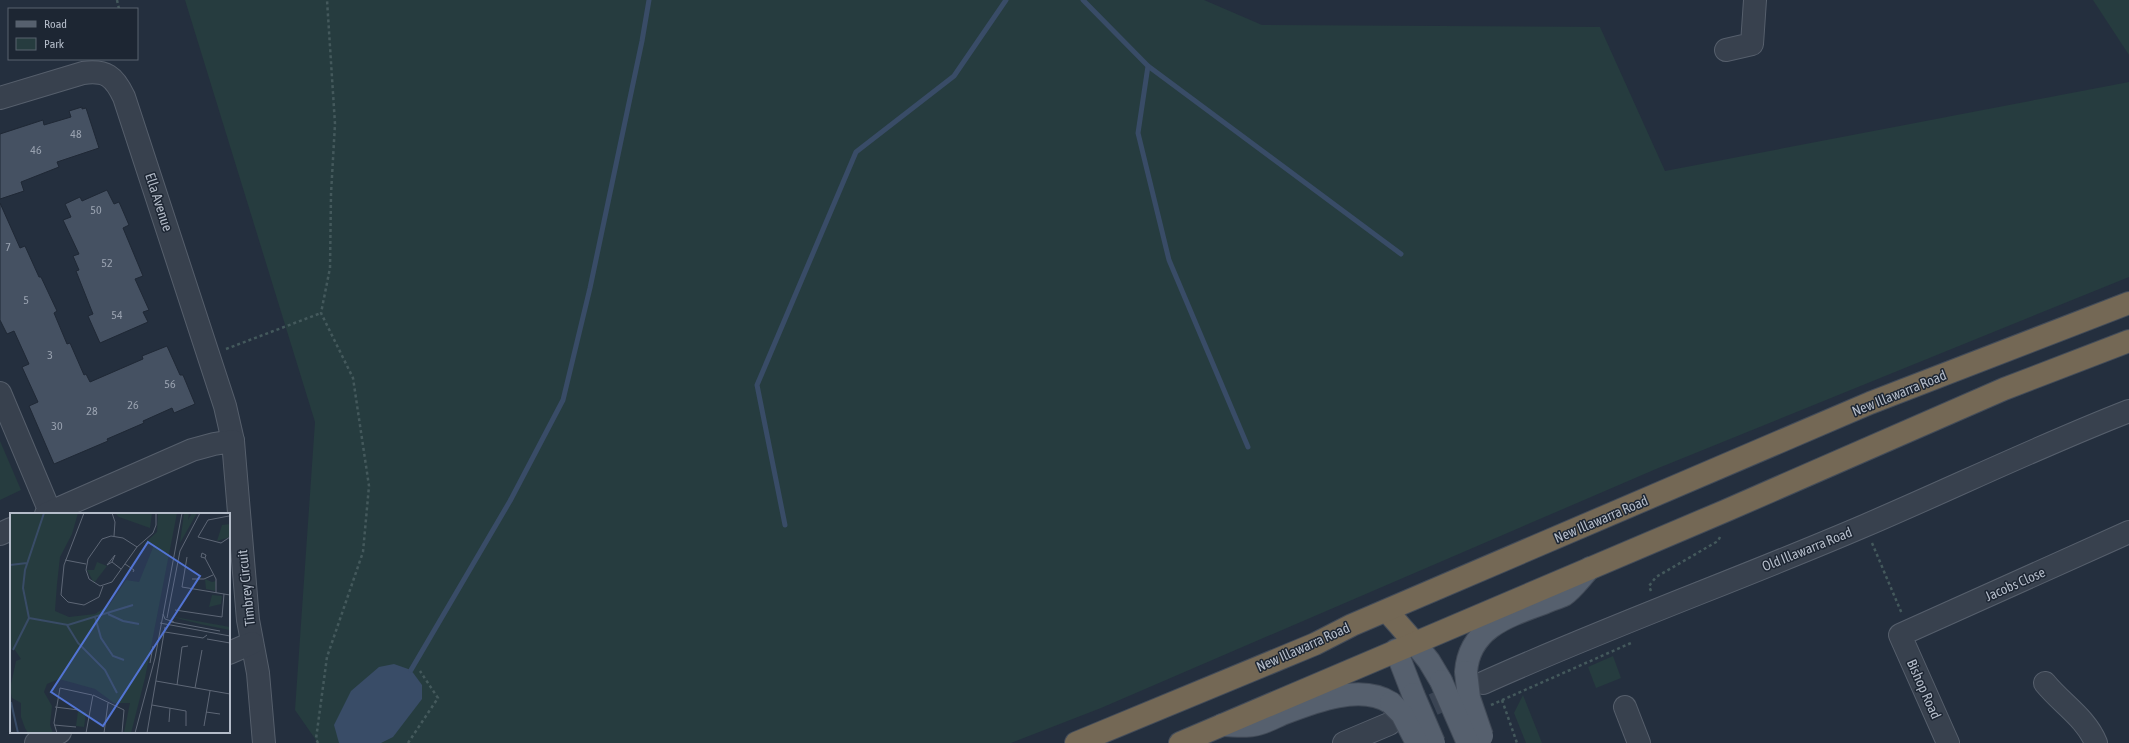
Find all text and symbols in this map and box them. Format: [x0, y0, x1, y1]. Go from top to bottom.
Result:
legend [8, 8, 138, 60]
text: Road [44, 17, 67, 31]
text: Park [44, 37, 65, 51]
house number: 48 [70, 127, 82, 141]
house number: 46 [30, 143, 42, 157]
street label: Ella Avenue [142, 171, 176, 233]
house number: 50 [90, 203, 102, 217]
house number: 7 [5, 240, 11, 254]
house number: 52 [101, 256, 113, 270]
house number: 5 [23, 293, 29, 307]
house number: 54 [111, 308, 123, 322]
house number: 3 [47, 348, 53, 362]
street label: New Illawarra Road [1850, 367, 1948, 419]
house number: 56 [164, 377, 176, 391]
house number: 26 [127, 398, 139, 412]
house number: 28 [86, 404, 98, 418]
house number: 30 [51, 419, 63, 433]
street label: New Illawarra Road [1552, 492, 1650, 546]
inset map [10, 513, 230, 733]
street label: Old Illawarra Road [1760, 524, 1854, 574]
street label: Timbrey Circuit [234, 549, 258, 627]
street label: Jacobs Close [1983, 564, 2047, 604]
street label: New Illawarra Road [1254, 619, 1352, 675]
street label: Bishop Road [1904, 657, 1944, 721]

